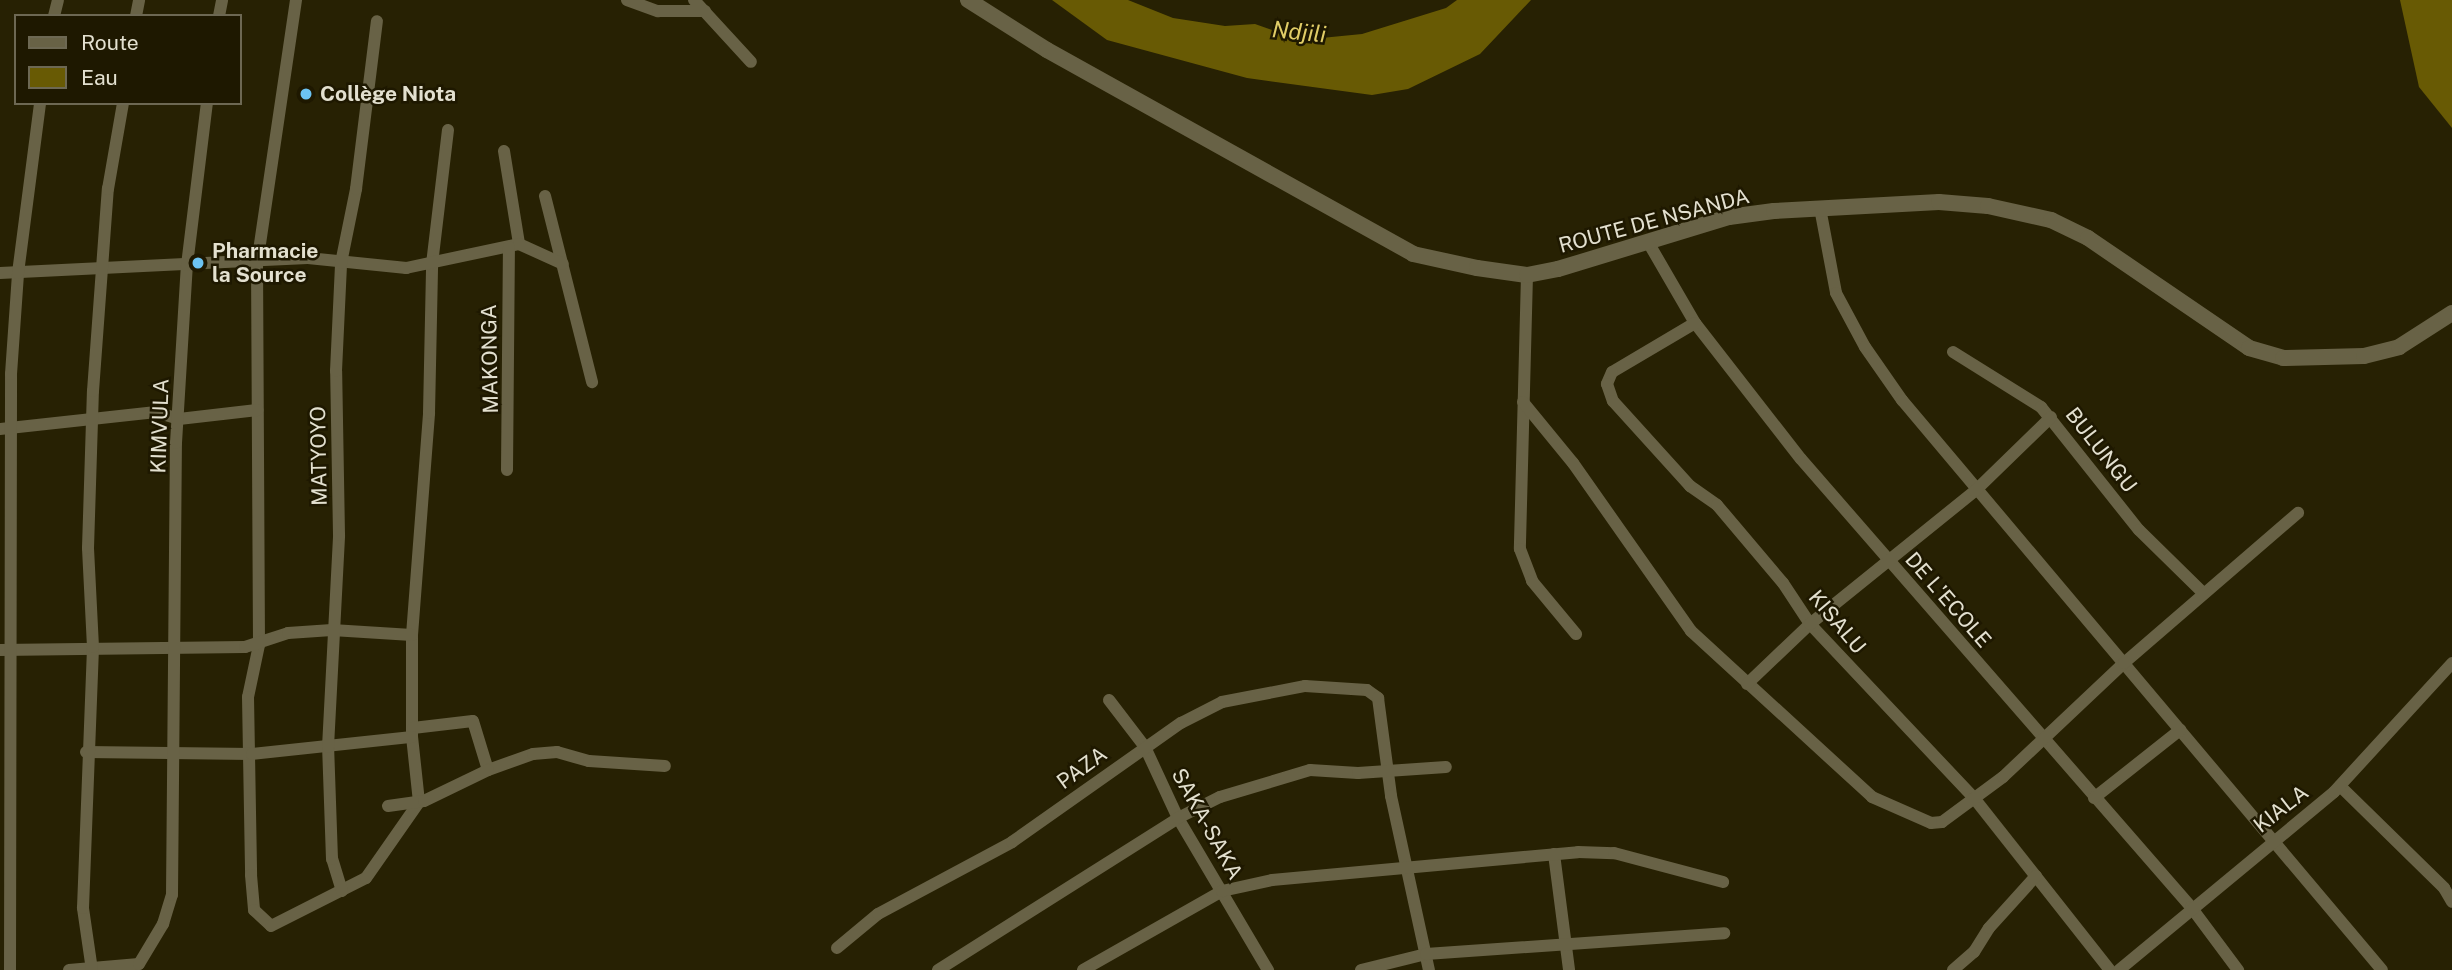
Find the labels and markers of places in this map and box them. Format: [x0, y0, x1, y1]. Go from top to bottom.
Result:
place label: Collège Niota [320, 81, 456, 107]
marker: Collège Niota [298, 86, 314, 102]
place label: Pharmacie la Source [212, 238, 318, 288]
marker: Pharmacie la Source [190, 255, 206, 271]

